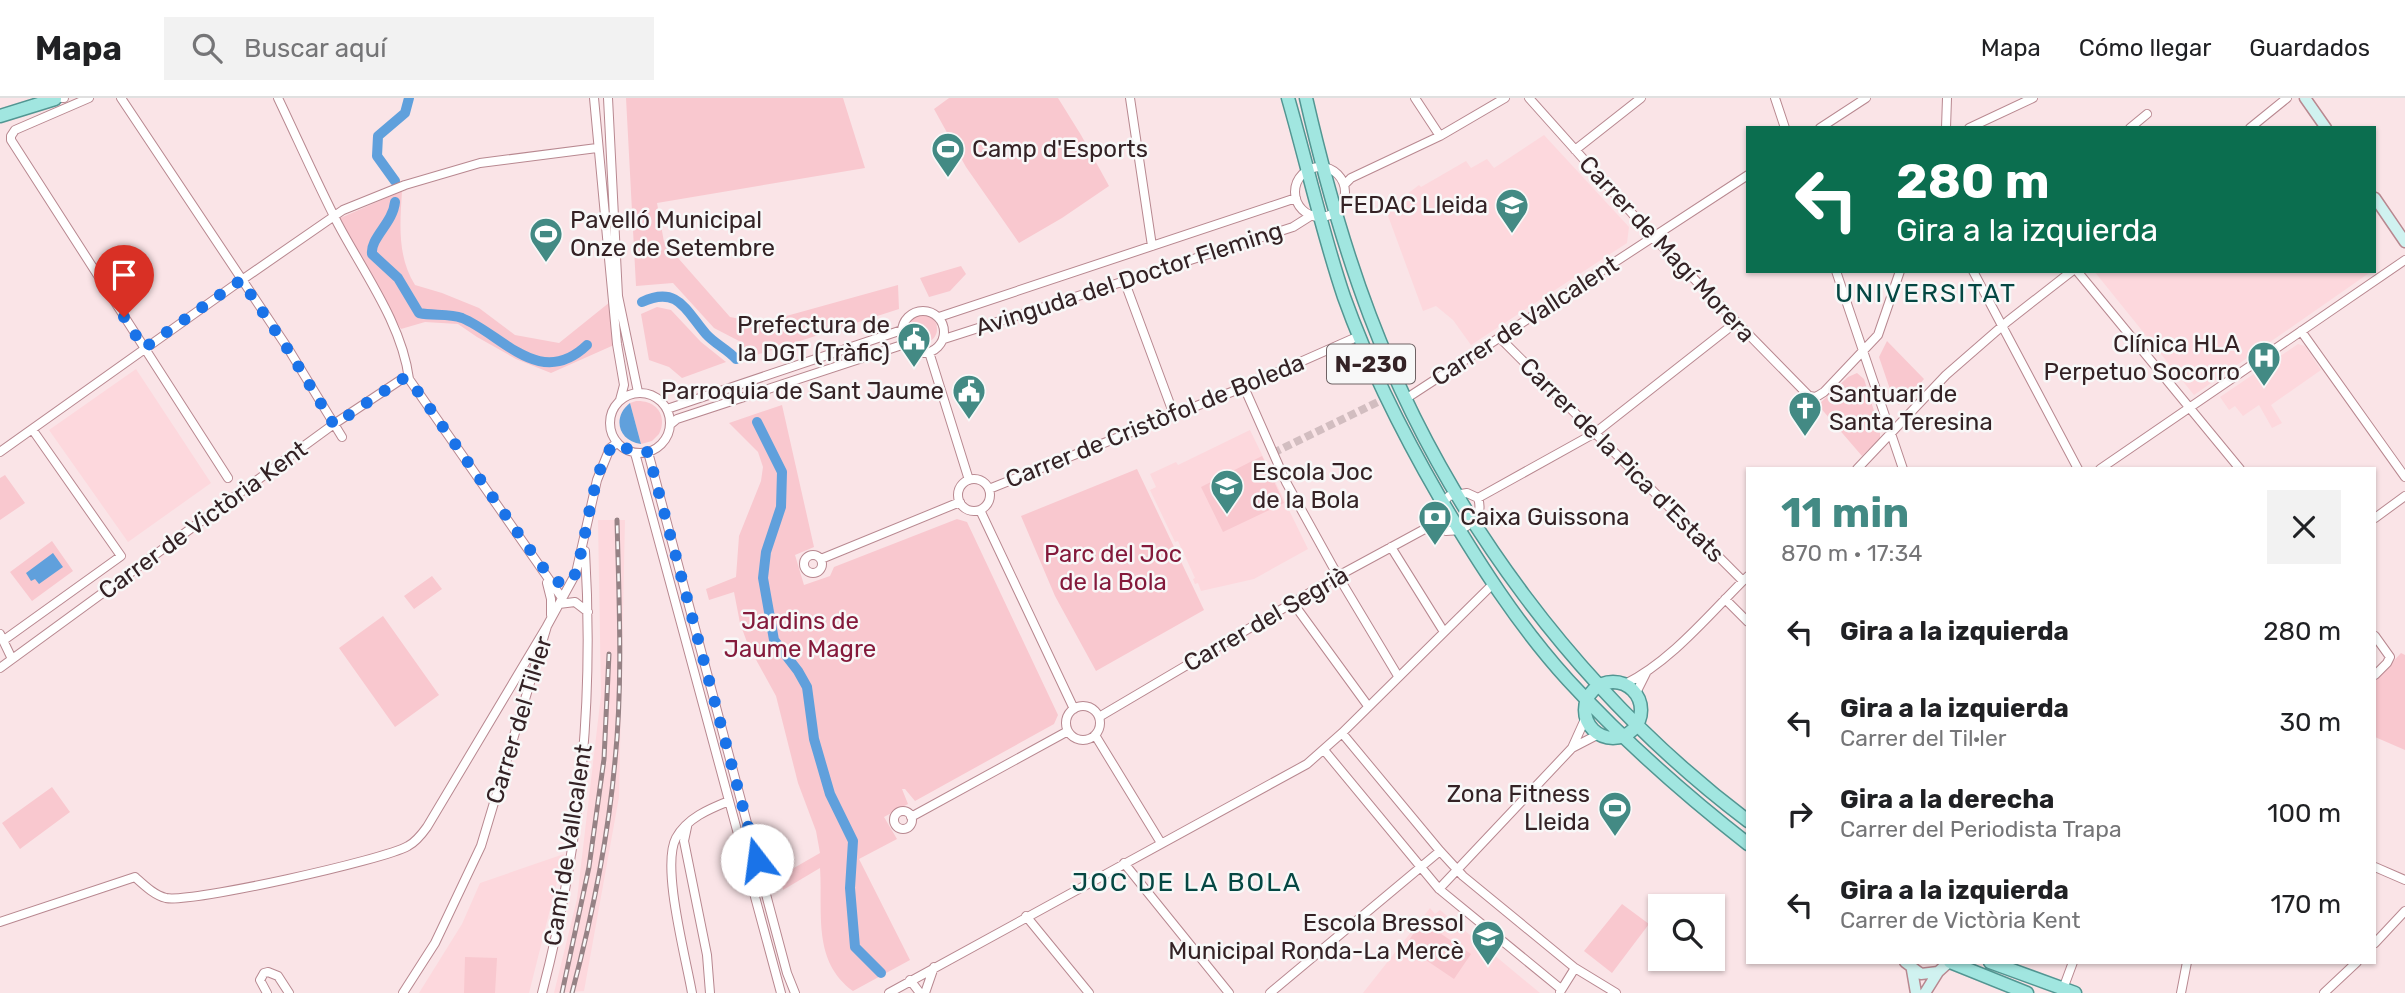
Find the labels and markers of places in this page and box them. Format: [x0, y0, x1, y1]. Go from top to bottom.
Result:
sports icon: Camp d'Esports [929, 130, 967, 179]
place label: Camp d'Esports [972, 135, 1148, 163]
school or university icon: FEDAC Lleida [1493, 186, 1531, 235]
place label: FEDAC Lleida [1339, 191, 1488, 219]
place label: Pavelló Municipal Onze de Setembre [570, 206, 775, 262]
sports icon: Pavelló Municipal Onze de Setembre [527, 215, 565, 264]
pin [94, 245, 154, 317]
place label: Prefectura de la DGT (Tràfic) [737, 311, 890, 367]
public building icon: Prefectura de la DGT (Tràfic) [895, 320, 933, 369]
place label: Clínica HLA Perpetuo Socorro [2044, 330, 2240, 386]
hospital icon: Clínica HLA Perpetuo Socorro [2245, 339, 2283, 388]
public building icon: Parroquia de Sant Jaume [950, 372, 988, 421]
place label: Parroquia de Sant Jaume [661, 377, 944, 405]
place label: Santuari de Santa Teresina [1829, 380, 1993, 436]
church icon: Santuari de Santa Teresina [1786, 389, 1824, 438]
place label: Escola Joc de la Bola [1252, 458, 1373, 514]
school or university icon: Escola Joc de la Bola [1208, 467, 1246, 516]
bank icon: Caixa Guissona [1416, 498, 1454, 547]
place label: Caixa Guissona [1460, 503, 1630, 531]
place label: Zona Fitness Lleida [1447, 780, 1590, 836]
sports icon: Zona Fitness Lleida [1596, 789, 1634, 838]
place label: Escola Bressol Municipal Ronda-La Mercè [1168, 909, 1464, 965]
school or university icon: Escola Bressol Municipal Ronda-La Mercè [1469, 918, 1507, 967]

